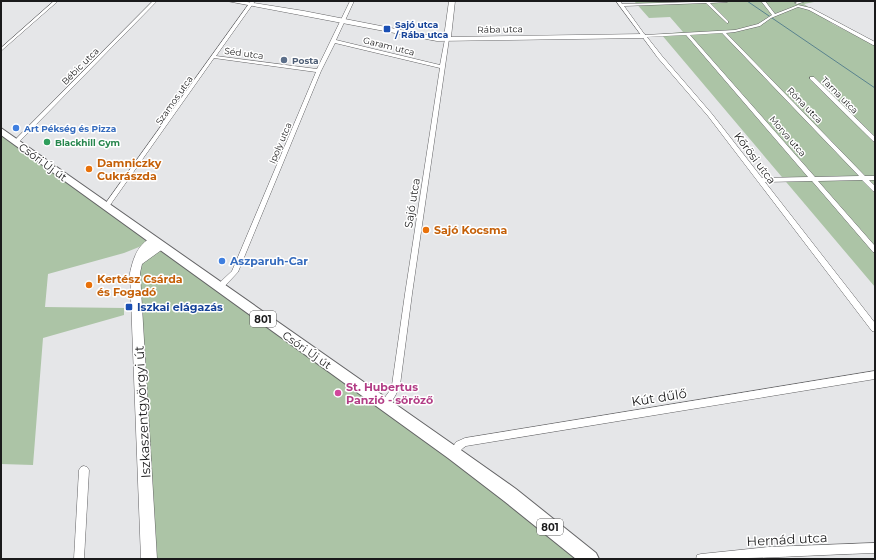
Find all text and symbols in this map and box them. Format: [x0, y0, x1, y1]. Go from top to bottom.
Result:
place label: Sajó utca / Rába utca [394, 19, 448, 40]
street label: Rába utca [477, 23, 523, 35]
marker: Sajó utca / Rába utca [382, 24, 392, 34]
street label: Garam utca [362, 34, 416, 58]
street label: Bébic utca [59, 45, 101, 87]
street label: Séd utca [224, 45, 264, 61]
marker: Posta [279, 55, 289, 65]
place label: Posta [292, 55, 318, 66]
street label: Szamos utca [153, 73, 195, 127]
street label: Tarna utca [819, 74, 861, 116]
street label: Róna utca [785, 85, 825, 125]
street label: Morva utca [767, 113, 809, 159]
street label: Ipoly utca [266, 121, 294, 165]
marker: Art Pékség és Pizza [11, 123, 21, 133]
place label: Art Pékség és Pizza [23, 123, 116, 134]
street label: Kőrösi utca [731, 129, 779, 187]
marker: Blackhill Gym [42, 137, 52, 147]
place label: Blackhill Gym [55, 137, 120, 148]
street label: Csóri Új út [16, 140, 70, 185]
place label: Damniczky Cukrászda [97, 156, 162, 183]
marker: Damniczky Cukrászda [84, 164, 94, 174]
street label: Sajó utca [401, 177, 423, 229]
place label: Sajó Kocsma [434, 223, 507, 237]
marker: Sajó Kocsma [421, 225, 431, 235]
place label: Aszparuh-Car [229, 254, 308, 268]
marker: Aszparuh-Car [217, 256, 227, 266]
place label: Kertész Csárda és Fogadó [97, 272, 183, 299]
marker: Kertész Csárda és Fogadó [84, 280, 94, 290]
place label: Iszkai elágazás [137, 300, 223, 314]
marker: Iszkai elágazás [124, 302, 134, 312]
road number: 801 [250, 311, 276, 327]
street label: Csóri Új út [280, 328, 335, 372]
street label: Iszkaszentgyörgyi út [131, 345, 153, 479]
place label: St. Hubertus Panzió - söröző [346, 380, 433, 407]
street label: Kút dűlő [630, 385, 688, 409]
marker: St. Hubertus Panzió - söröző [333, 388, 343, 398]
road number: 801 [537, 519, 563, 535]
street label: Hernád utca [746, 529, 828, 549]

